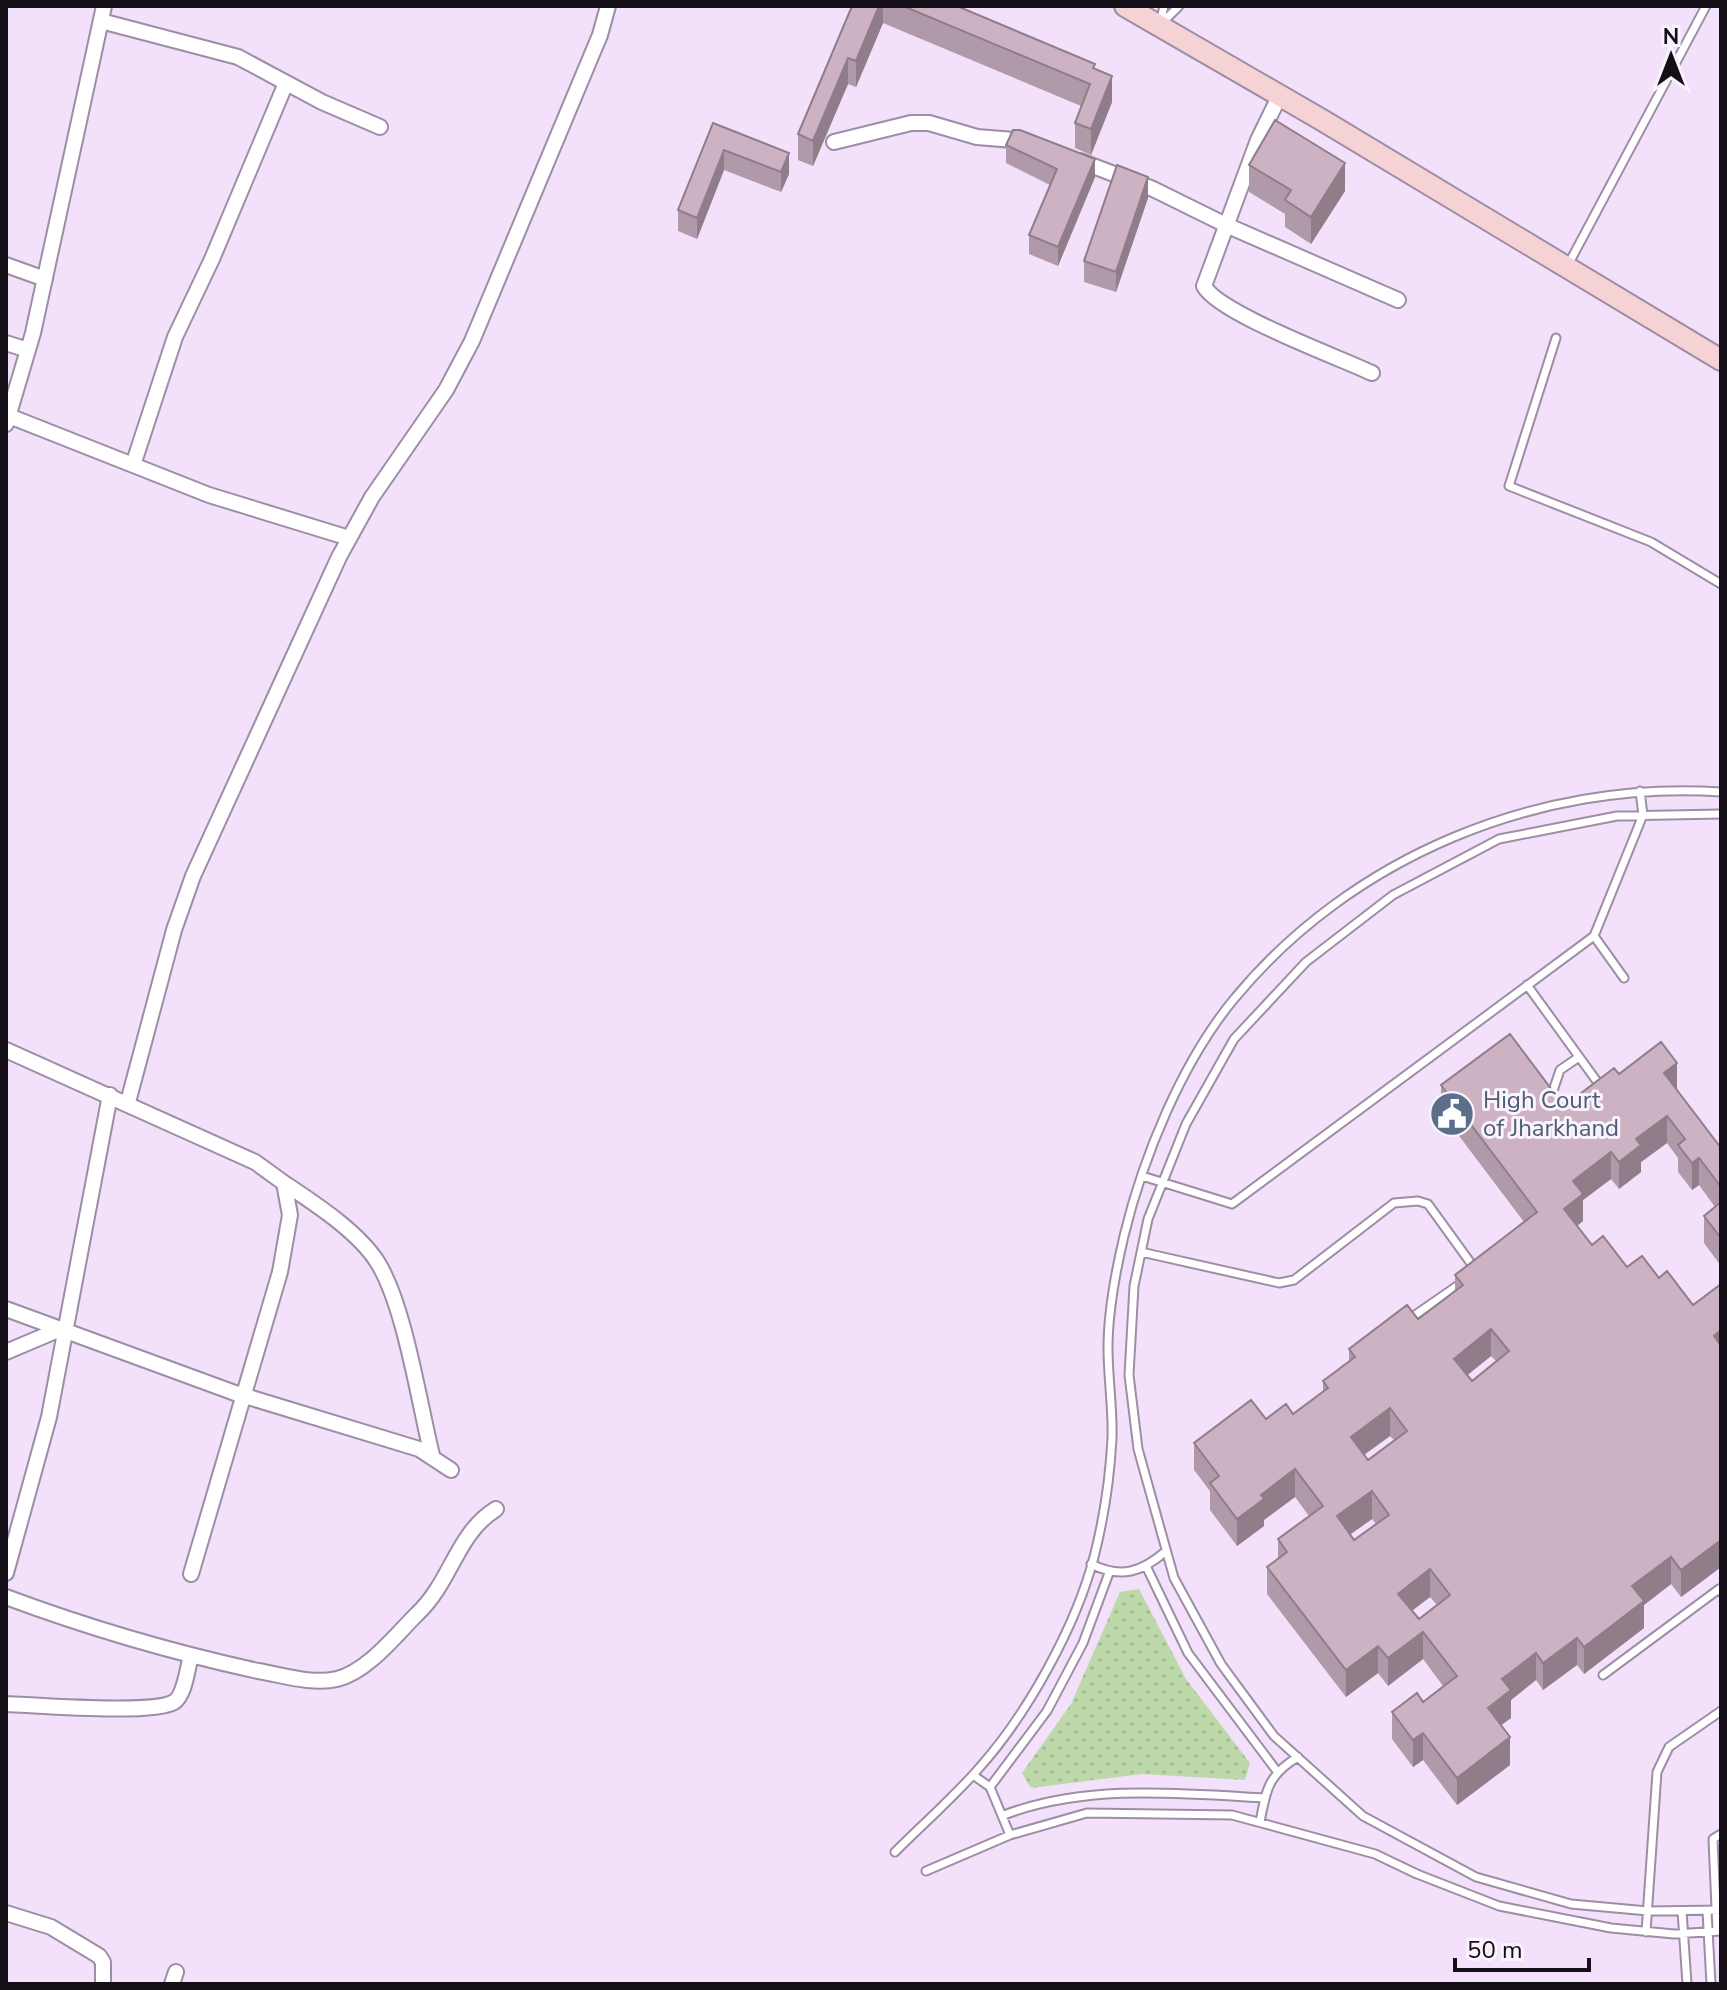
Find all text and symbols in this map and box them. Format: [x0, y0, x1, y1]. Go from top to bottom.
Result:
north arrow [1631, 16, 1711, 96]
text: N [1663, 22, 1679, 52]
place label: High Court of Jharkhand [1483, 1084, 1619, 1144]
public building icon: High Court of Jharkhand [1428, 1090, 1476, 1138]
scale bar [1455, 1922, 1589, 1972]
text: 50 m [1467, 1934, 1523, 1966]

